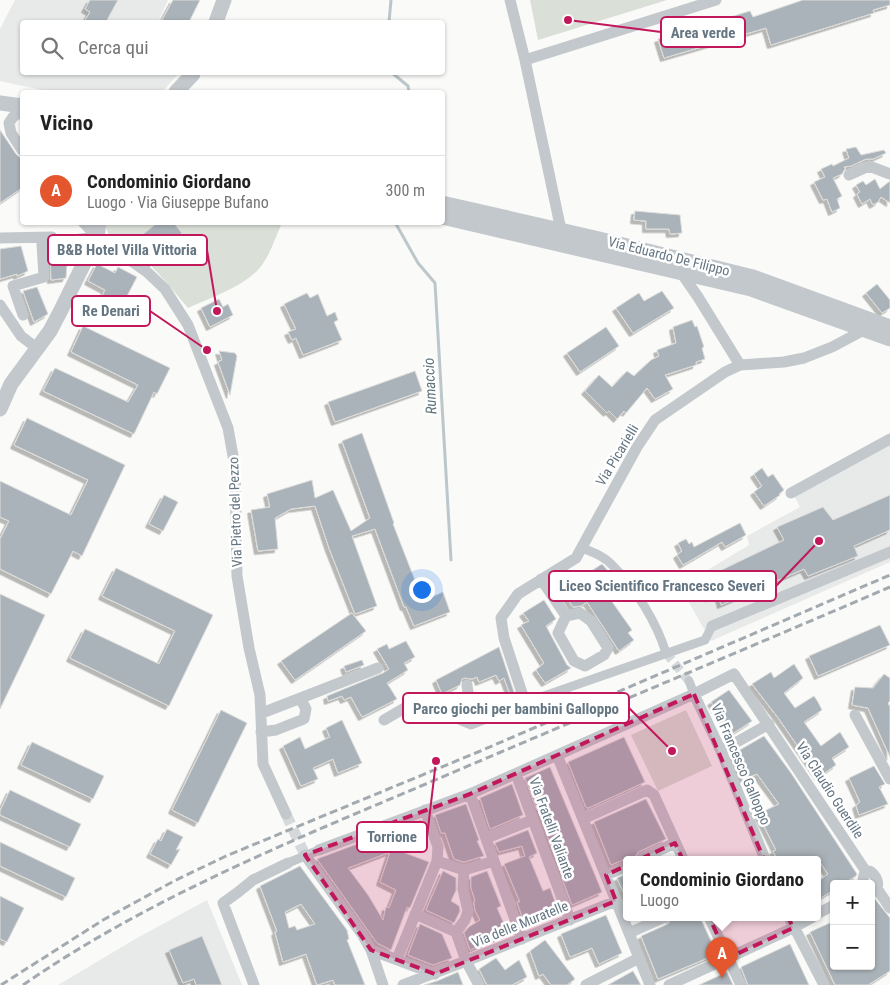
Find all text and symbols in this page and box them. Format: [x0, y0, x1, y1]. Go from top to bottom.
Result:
callout: Area verde [661, 17, 745, 47]
search box [20, 20, 445, 75]
text: Area verde [671, 24, 735, 42]
icon: search [38, 34, 66, 62]
text: Cerca qui [78, 36, 149, 59]
text: Vicino [40, 111, 93, 135]
text: Condominio Giordano [87, 170, 251, 193]
text: A [51, 181, 61, 200]
text: 300 m [386, 181, 425, 200]
text: Luogo · Via Giuseppe Bufano [87, 193, 269, 212]
street label: Via Eduardo De Filippo [607, 233, 731, 279]
callout: B&B Hotel Villa Vittoria [48, 235, 207, 265]
text: B&B Hotel Villa Vittoria [57, 241, 197, 259]
callout: Re Denari [72, 296, 150, 326]
text: Re Denari [82, 302, 140, 320]
water label: Rumaccio [420, 357, 440, 415]
street label: Via Picarielli [592, 421, 642, 489]
street label: Via Pietro del Pezzo [225, 457, 245, 567]
callout: Liceo Scientifico Francesco Severi [549, 571, 776, 601]
your location [409, 577, 435, 603]
text: Liceo Scientifico Francesco Severi [559, 577, 765, 595]
callout: Parco giochi per bambini Galloppo [403, 693, 629, 723]
text: Parco giochi per bambini Galloppo [413, 700, 619, 718]
street label: Via Francesco Galloppo [708, 701, 774, 827]
street label: Via Claudio Guerdile [793, 739, 867, 842]
street label: Via Fratelli Valiante [526, 775, 578, 881]
callout: Torrione [357, 822, 427, 852]
text: Torrione [367, 828, 417, 846]
popup [623, 856, 821, 921]
text: Condominio Giordano [640, 868, 804, 891]
map controls [830, 880, 875, 970]
button: + [830, 880, 875, 925]
text: Luogo [640, 891, 679, 910]
street label: Via delle Muratelle [470, 897, 571, 951]
button: − [830, 925, 875, 970]
pin: A [706, 937, 738, 978]

